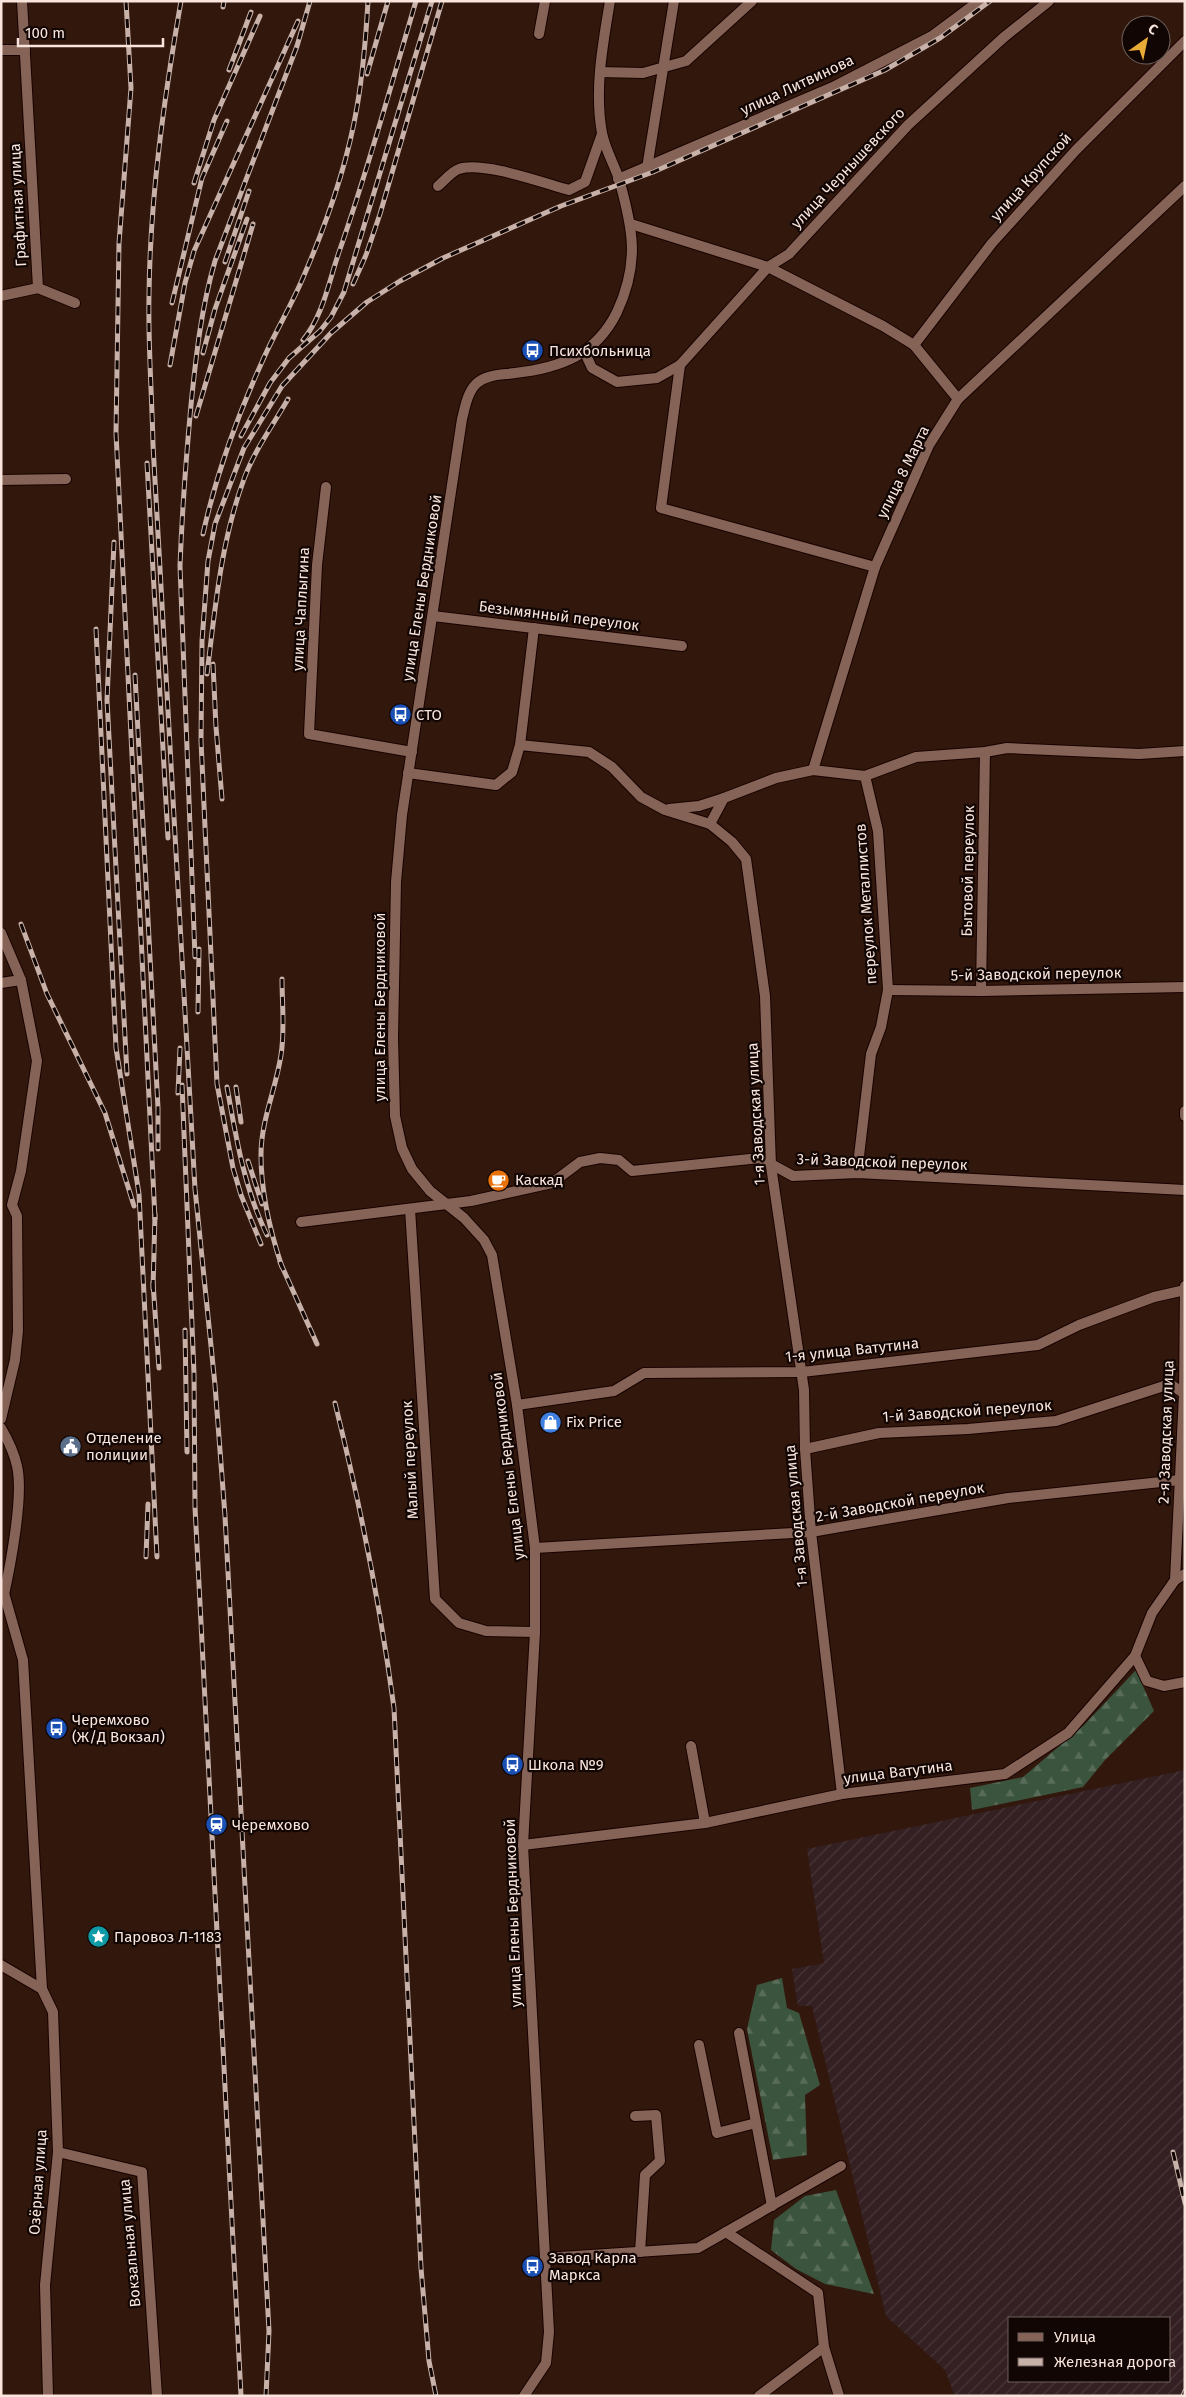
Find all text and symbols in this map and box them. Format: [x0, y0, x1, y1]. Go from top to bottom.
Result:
scale bar [18, 15, 162, 47]
north arrow [1121, 15, 1171, 65]
text: С [1145, 20, 1161, 39]
text: 100 m [25, 24, 65, 42]
street label: улица Литвинова [737, 51, 857, 119]
street label: улица Чернышевского [787, 104, 909, 232]
street label: улица Крупской [987, 129, 1075, 225]
street label: Графитная улица [6, 143, 30, 267]
bus stop icon: Психбольница [521, 339, 545, 363]
place label: Психбольница [549, 342, 651, 360]
street label: улица 8 Марта [873, 423, 933, 521]
street label: улица Елены Бердниковой [398, 493, 446, 683]
street label: улица Чаплыгина [289, 547, 313, 671]
street label: Безымянный переулок [478, 597, 640, 635]
bus stop icon: СТО [388, 703, 412, 727]
place label: СТО [416, 706, 442, 724]
street label: Бытовой переулок [958, 805, 978, 937]
street label: переулок Металлистов [851, 823, 881, 985]
street label: улица Елены Бердниковой [371, 913, 389, 1101]
street label: 5-й Заводской переулок [950, 964, 1122, 984]
street label: 1-я Заводская улица [743, 1042, 769, 1186]
street label: 3-й Заводской переулок [796, 1150, 968, 1174]
cafe icon: Каскад [487, 1168, 511, 1192]
place label: Каскад [515, 1171, 563, 1189]
street label: 1-я улица Ватутина [784, 1334, 920, 1366]
street label: 2-я Заводская улица [1154, 1360, 1178, 1504]
street label: улица Елены Бердниковой [488, 1371, 528, 1561]
street label: 1-й Заводской переулок [882, 1396, 1053, 1426]
street label: Малый переулок [398, 1400, 422, 1520]
shop icon: Fix Price [538, 1410, 562, 1434]
place label: Fix Price [566, 1413, 622, 1431]
place label: Отделение полиции [86, 1429, 162, 1464]
public building icon: Отделение полиции [58, 1435, 82, 1459]
street label: 1-я Заводская улица [781, 1444, 811, 1588]
street label: 2-й Заводской переулок [814, 1478, 986, 1526]
place label: Черемхово (Ж/Д Вокзал) [72, 1711, 165, 1746]
bus stop icon: Черемхово (Ж/Д Вокзал) [44, 1717, 68, 1741]
bus stop icon: Школа №9 [500, 1753, 524, 1777]
place label: Школа №9 [528, 1756, 604, 1774]
street label: улица Ватутина [842, 1756, 954, 1788]
station icon: Черемхово [204, 1813, 228, 1837]
place label: Черемхово [232, 1816, 310, 1834]
street label: улица Елены Бердниковой [501, 1818, 525, 2008]
place icon: Паровоз Л-1183 [86, 1925, 110, 1949]
place label: Паровоз Л-1183 [114, 1928, 222, 1946]
street label: Озёрная улица [25, 2129, 51, 2235]
street label: Вокзальная улица [115, 2178, 145, 2308]
place label: Завод Карла Маркса [549, 2249, 637, 2284]
bus stop icon: Завод Карла Маркса [521, 2255, 545, 2279]
legend [1008, 2317, 1171, 2382]
text: Улица [1054, 2328, 1096, 2346]
text: Железная дорога [1054, 2353, 1176, 2371]

